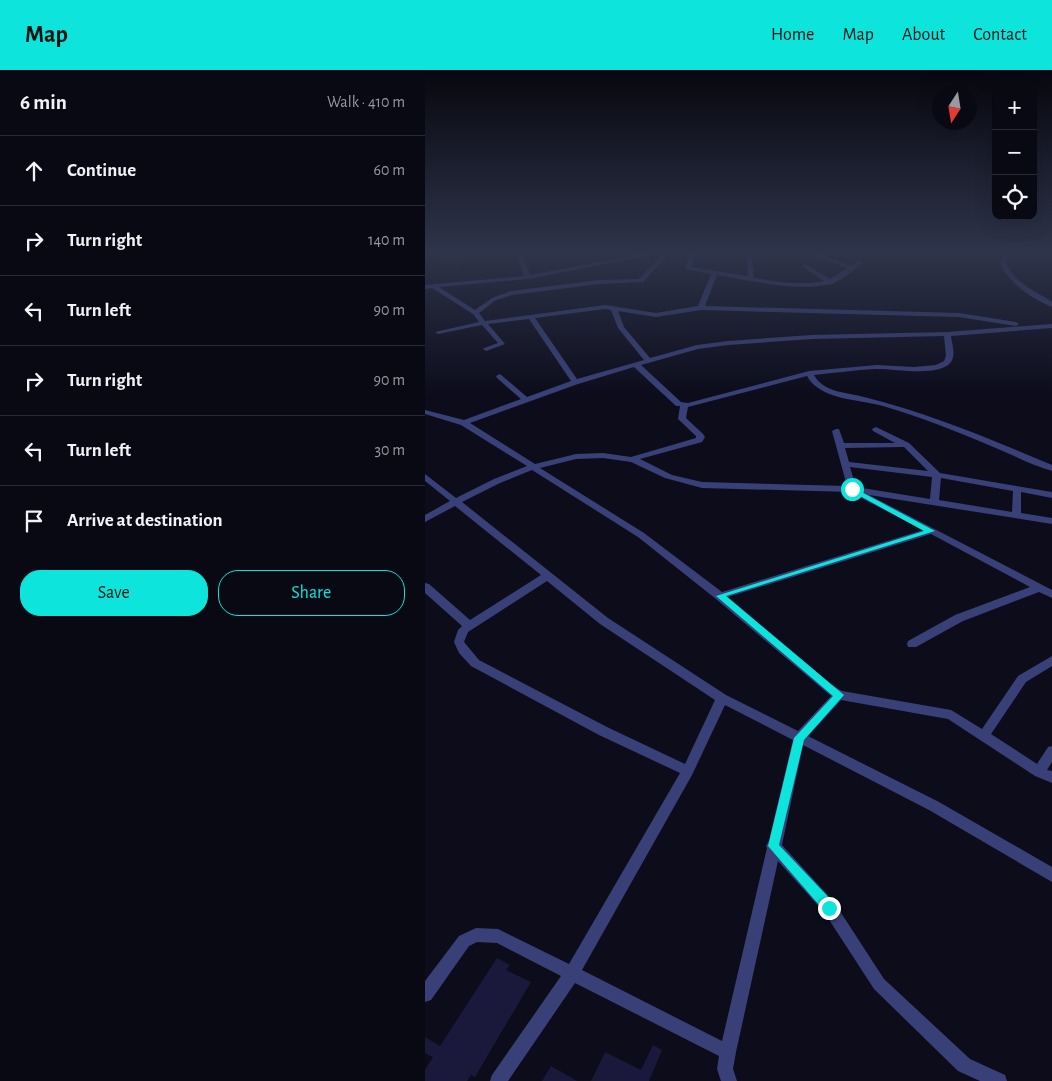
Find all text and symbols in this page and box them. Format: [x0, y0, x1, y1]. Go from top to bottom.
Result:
text: Map [25, 23, 68, 47]
text: Home [771, 26, 814, 44]
text: Map [842, 26, 874, 44]
text: About [902, 26, 945, 44]
text: Contact [973, 26, 1027, 44]
north arrow [932, 85, 977, 130]
map controls [992, 85, 1037, 220]
button: + [992, 85, 1037, 130]
text: 6 min [20, 92, 67, 113]
text: Walk · 410 m [327, 94, 405, 110]
button: − [992, 130, 1037, 175]
icon: ahead [20, 157, 48, 185]
text: Continue [67, 161, 136, 180]
text: 60 m [374, 162, 405, 178]
button: locate [992, 175, 1037, 220]
icon: right [20, 227, 48, 255]
text: Turn right [67, 231, 142, 250]
text: 140 m [368, 232, 405, 248]
icon: left [20, 297, 48, 325]
text: Turn left [67, 301, 131, 320]
text: 90 m [374, 302, 405, 318]
icon: right [20, 367, 48, 395]
text: Turn right [67, 371, 142, 390]
text: 90 m [374, 372, 405, 388]
icon: left [20, 437, 48, 465]
text: Turn left [67, 441, 131, 460]
text: 30 m [375, 442, 405, 458]
route start [841, 478, 864, 501]
icon: arrive [20, 507, 48, 535]
text: Arrive at destination [67, 511, 223, 530]
button: Save [20, 570, 208, 616]
button: Share [218, 570, 405, 616]
route end [818, 897, 841, 920]

